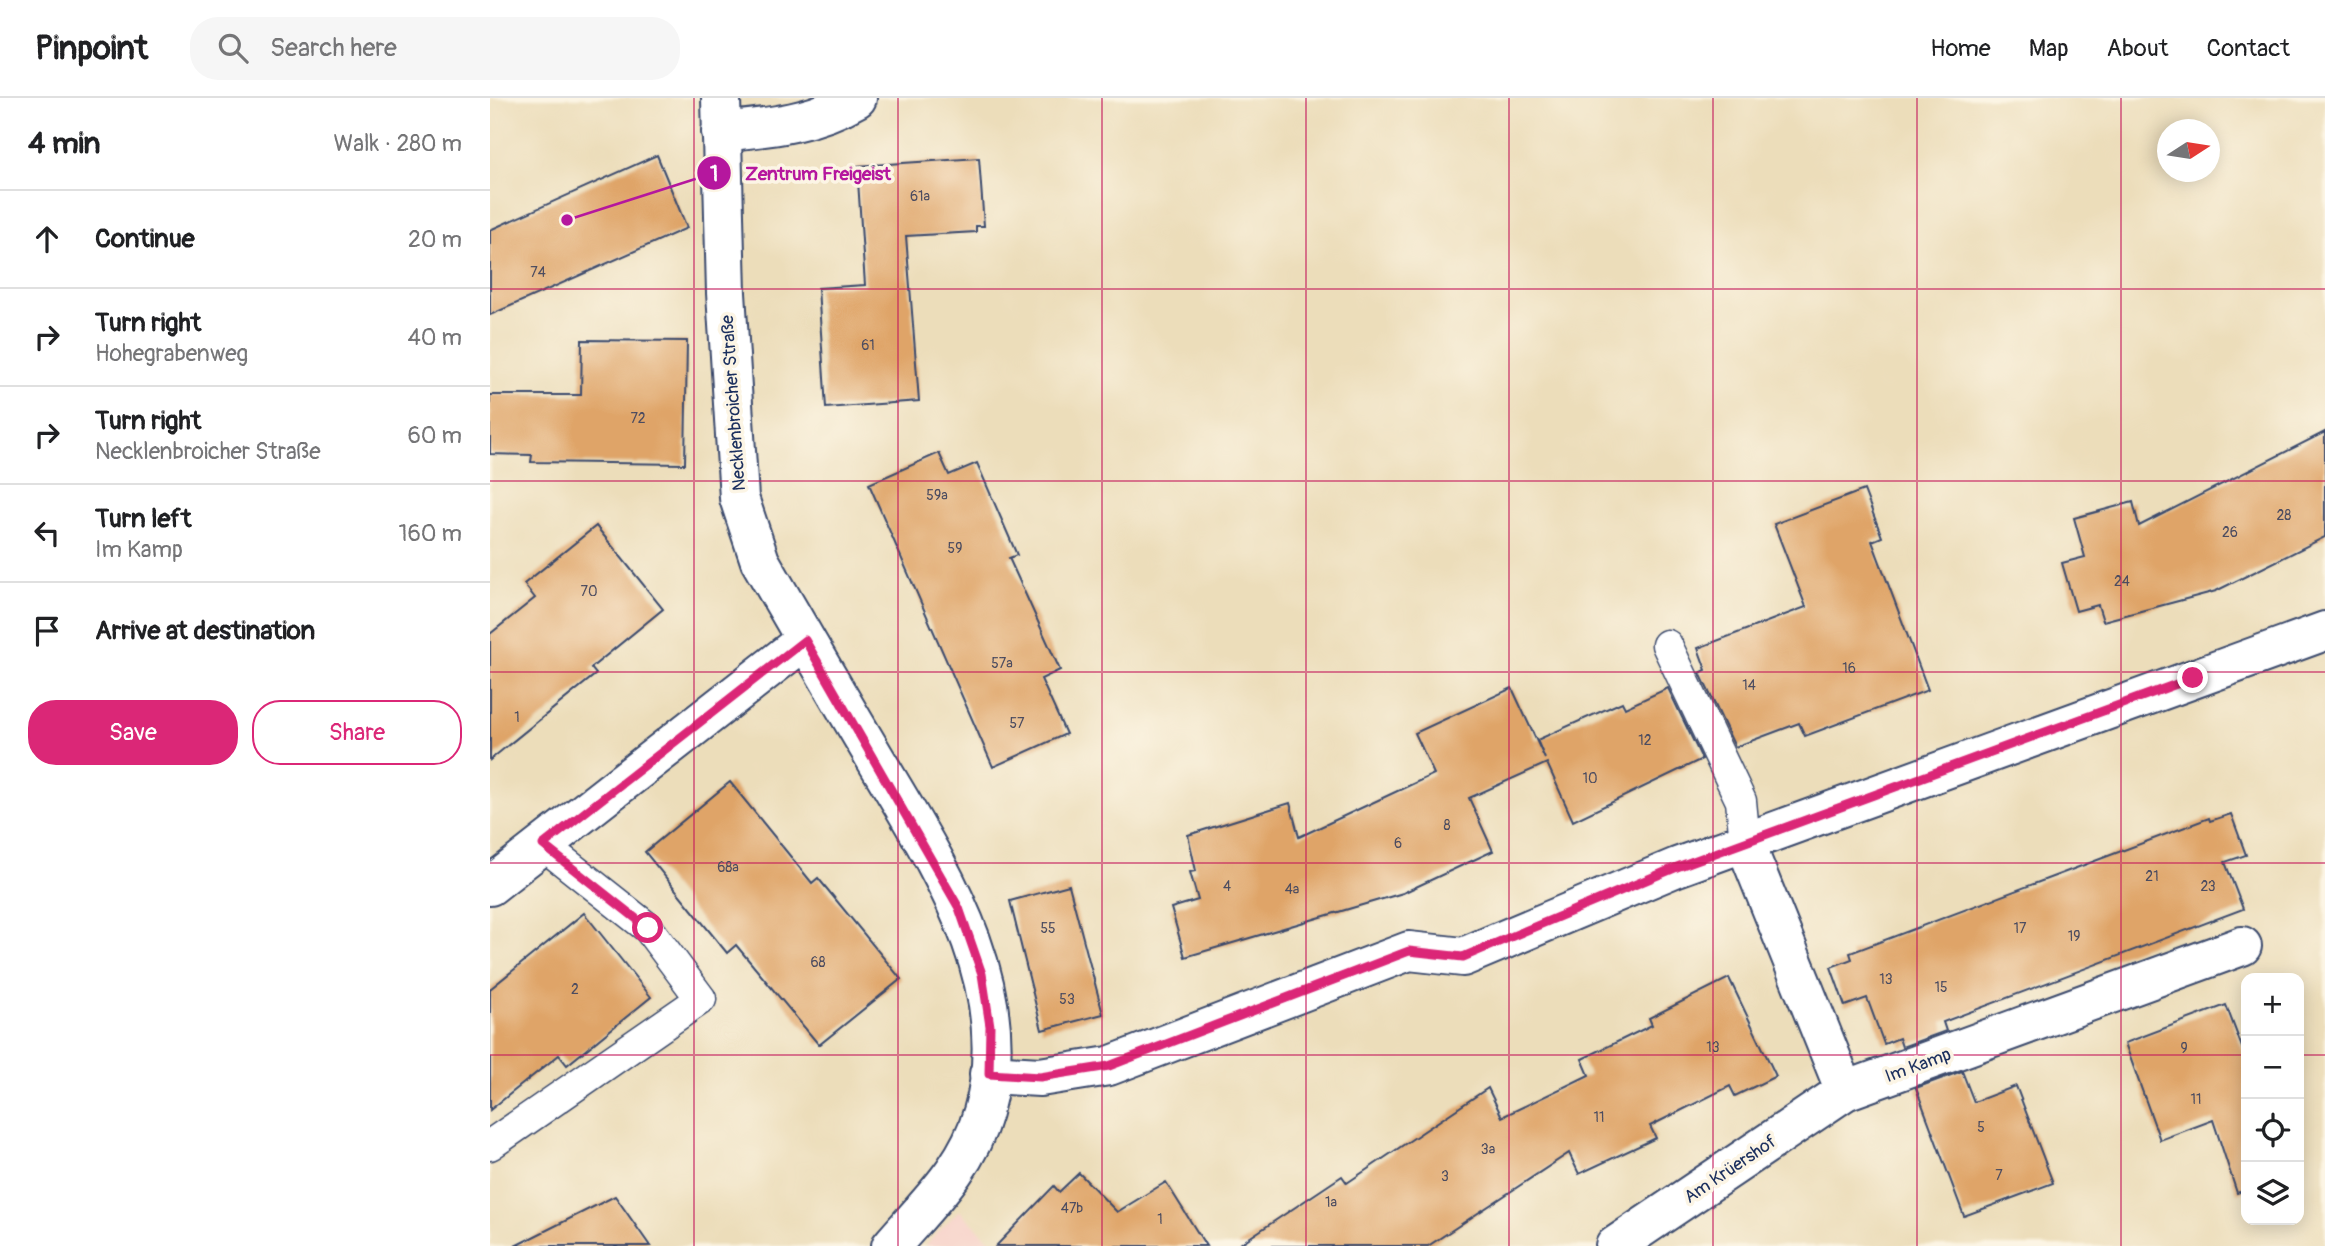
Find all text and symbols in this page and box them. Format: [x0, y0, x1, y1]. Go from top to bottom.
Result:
search box [190, 17, 680, 80]
text: Pinpoint [35, 28, 148, 69]
icon: search [214, 29, 252, 67]
text: Search here [270, 32, 397, 64]
text: Home [1930, 34, 1991, 63]
text: Map [2029, 34, 2069, 63]
text: About [2107, 34, 2169, 63]
text: Contact [2207, 34, 2290, 63]
north arrow [2157, 119, 2220, 182]
text: 4 min [28, 125, 101, 162]
text: Walk · 280 m [334, 129, 462, 158]
callout: Zentrum Freigeist [696, 153, 905, 193]
text: 1 [710, 161, 718, 188]
text: Zentrum Freigeist [745, 162, 892, 186]
house number: 61a [910, 188, 930, 205]
icon: ahead [28, 220, 66, 258]
text: Continue [95, 223, 195, 255]
text: 20 m [408, 225, 462, 254]
house number: 74 [530, 264, 546, 281]
text: Turn right [95, 307, 201, 339]
street label: Necklenbroicher Straße [716, 314, 751, 492]
icon: right [28, 318, 66, 356]
text: 40 m [408, 323, 462, 352]
house number: 61 [861, 337, 875, 354]
text: Hohegrabenweg [95, 339, 248, 368]
text: Turn right [95, 405, 201, 437]
house number: 72 [630, 410, 646, 427]
icon: right [28, 416, 66, 454]
text: 60 m [407, 421, 462, 450]
text: Necklenbroicher Straße [95, 437, 321, 466]
house number: 59a [926, 487, 948, 504]
text: Turn left [95, 503, 191, 535]
house number: 28 [2277, 507, 2291, 524]
icon: left [28, 514, 66, 552]
text: 160 m [398, 519, 462, 548]
house number: 26 [2222, 524, 2238, 541]
text: Im Kamp [95, 535, 183, 564]
house number: 59 [948, 540, 962, 557]
house number: 24 [2114, 573, 2130, 590]
house number: 70 [581, 583, 597, 600]
icon: arrive [28, 612, 66, 650]
text: Arrive at destination [95, 615, 315, 647]
house number: 57a [991, 655, 1013, 672]
house number: 16 [1842, 660, 1856, 677]
route end [2177, 662, 2208, 693]
house number: 14 [1742, 677, 1756, 694]
button: Save [28, 700, 238, 765]
button: Share [252, 700, 462, 765]
house number: 1 [514, 709, 520, 726]
house number: 57 [1010, 715, 1025, 732]
house number: 12 [1638, 732, 1652, 749]
house number: 10 [1582, 770, 1598, 787]
house number: 8 [1443, 817, 1451, 834]
house number: 6 [1394, 835, 1402, 852]
house number: 68a [717, 859, 739, 876]
house number: 21 [2145, 868, 2159, 885]
house number: 4 [1223, 878, 1231, 895]
house number: 23 [2200, 878, 2216, 895]
house number: 4a [1285, 881, 1299, 898]
route start [632, 912, 663, 943]
house number: 55 [1040, 920, 1056, 937]
house number: 17 [2014, 920, 2027, 937]
house number: 19 [2068, 928, 2080, 945]
house number: 68 [810, 954, 826, 971]
house number: 13 [1879, 971, 1893, 988]
map controls [2241, 973, 2304, 1225]
button: + [2241, 973, 2304, 1036]
house number: 15 [1934, 979, 1948, 996]
house number: 2 [571, 981, 579, 998]
house number: 53 [1059, 991, 1075, 1008]
button: − [2241, 1036, 2304, 1099]
house number: 13 [1706, 1039, 1720, 1056]
house number: 9 [2180, 1040, 2188, 1057]
street label: Im Kamp [1882, 1043, 1954, 1088]
house number: 11 [2191, 1091, 2201, 1108]
button: locate [2241, 1099, 2304, 1162]
house number: 11 [1594, 1109, 1604, 1126]
house number: 5 [1977, 1119, 1985, 1136]
street label: Am Krüershof [1680, 1130, 1781, 1209]
house number: 3a [1481, 1141, 1495, 1158]
button: layers [2241, 1162, 2304, 1225]
house number: 7 [1995, 1167, 2003, 1184]
house number: 3 [1441, 1168, 1449, 1185]
house number: 1a [1325, 1194, 1337, 1211]
house number: 47b [1061, 1200, 1083, 1217]
house number: 1 [1157, 1211, 1163, 1228]

